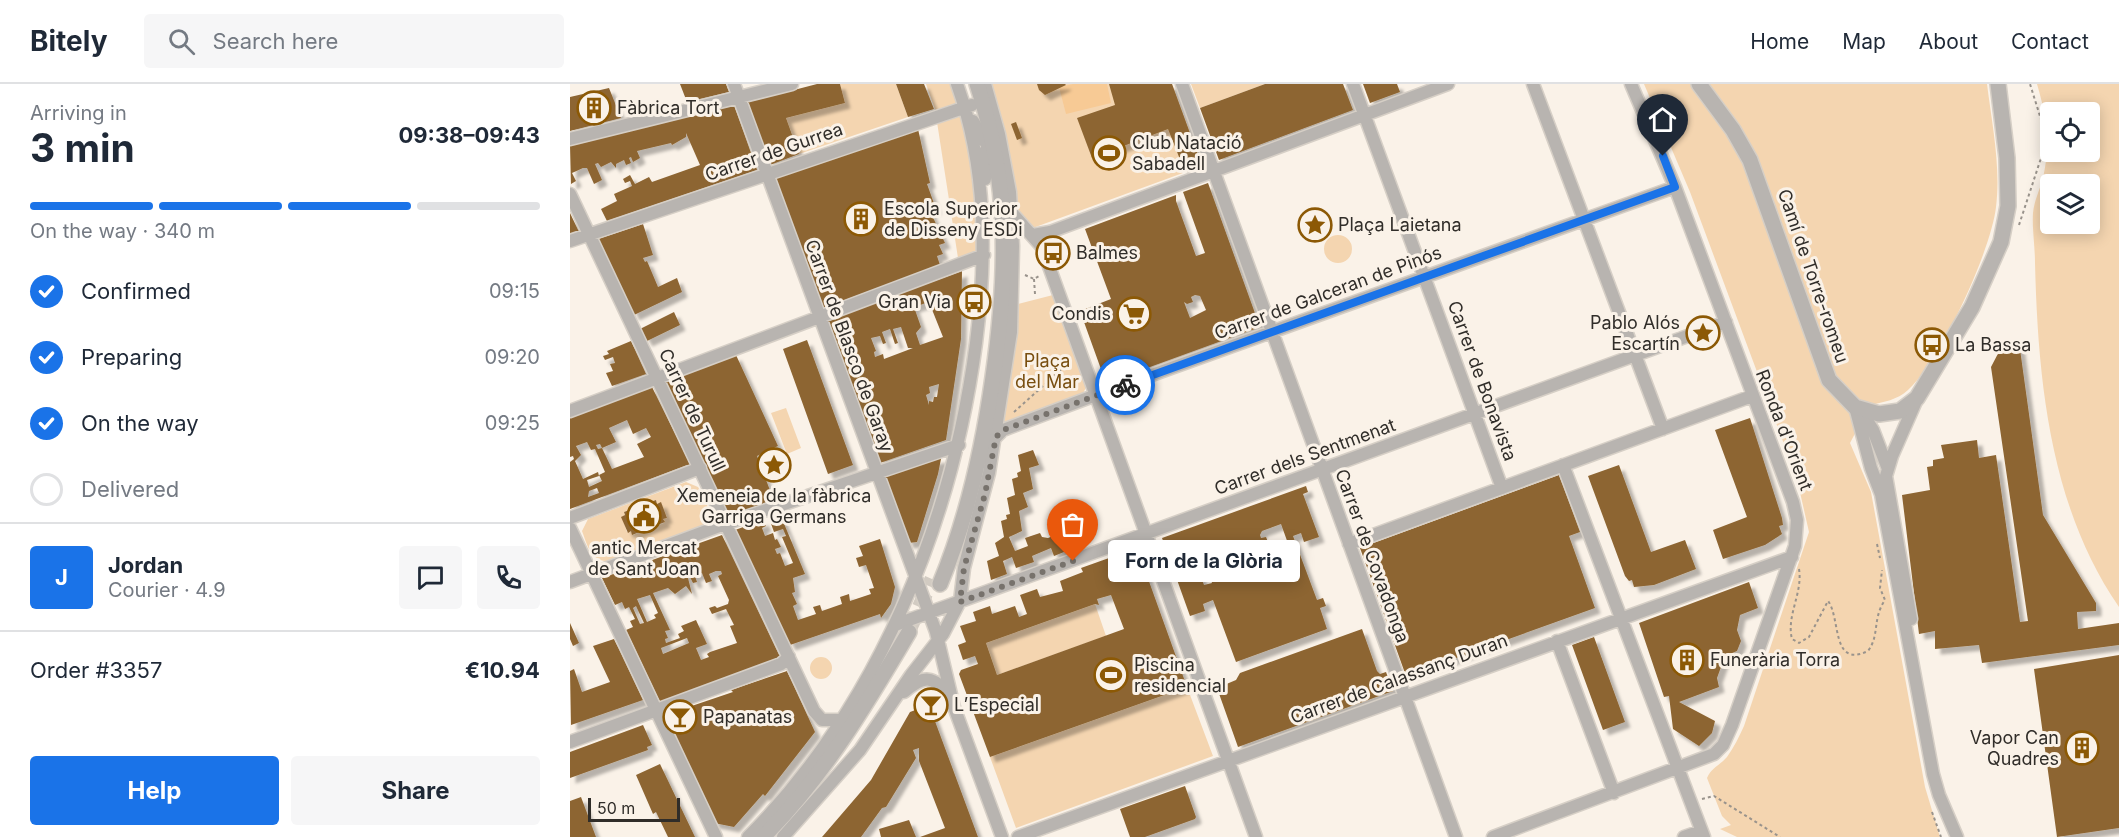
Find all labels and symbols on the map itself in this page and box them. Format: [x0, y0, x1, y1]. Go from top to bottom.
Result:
building icon: Fàbrica Tort [576, 90, 612, 126]
pin [1637, 94, 1688, 156]
place label: Fàbrica Tort [617, 97, 719, 118]
street label: Carrer de Gurrea [702, 118, 845, 185]
place label: Club Natació Sabadell [1132, 132, 1241, 174]
sports icon: Club Natació Sabadell [1091, 135, 1127, 171]
street label: Camí de Torre-romeu [1774, 186, 1853, 366]
place label: Escola Superior de Disseny ESDi [884, 198, 1023, 240]
building icon: Escola Superior de Disseny ESDi [843, 201, 879, 237]
place icon: Plaça Laietana [1297, 207, 1333, 243]
place label: Plaça Laietana [1338, 214, 1462, 235]
bus stop icon: Balmes [1035, 235, 1071, 271]
street label: Carrer de Blasco de Garay [801, 237, 898, 455]
place label: Balmes [1076, 242, 1138, 263]
street label: Carrer de Galceran de Pinós [1211, 242, 1444, 343]
bus stop icon: Gran Via [956, 284, 992, 320]
place label: Gran Via [878, 291, 951, 312]
supermarket icon: Condis [1116, 296, 1152, 332]
street label: Carrer de Bonavista [1444, 298, 1521, 464]
place label: Condis [1052, 303, 1111, 324]
place label: Pablo Alós Escartín [1590, 312, 1680, 354]
place icon: Pablo Alós Escartín [1685, 315, 1721, 351]
bus stop icon: La Bassa [1914, 327, 1950, 363]
place label: La Bassa [1955, 334, 2031, 355]
street label: Carrer de Turull [655, 345, 730, 474]
park label: Plaça del Mar [1015, 350, 1079, 392]
courier [1095, 355, 1155, 415]
street label: Ronda d'Orient [1752, 367, 1817, 493]
street label: Carrer dels Sentmenat [1211, 414, 1398, 499]
place icon: Xemeneia de la fàbrica Garriga Germans [756, 447, 792, 483]
street label: Carrer de Covadonga [1331, 466, 1414, 645]
place label: Xemeneia de la fàbrica Garriga Germans [677, 485, 871, 527]
public building icon: antic Mercat de Sant Joan [626, 498, 662, 534]
pin [1047, 499, 1098, 561]
place label: antic Mercat de Sant Joan [588, 537, 700, 579]
callout: Forn de la Glòria [1109, 540, 1301, 582]
street label: Carrer de Calassanç Duran [1287, 629, 1510, 728]
building icon: Funerària Torra [1669, 642, 1705, 678]
place label: Funerària Torra [1710, 649, 1840, 670]
place label: Piscina residencial [1134, 654, 1226, 696]
sports icon: Piscina residencial [1093, 657, 1129, 693]
bar icon: L’Especial [913, 687, 949, 723]
place label: L’Especial [954, 694, 1039, 715]
bar icon: Papanatas [662, 699, 698, 735]
place label: Papanatas [703, 706, 792, 727]
place label: Vapor Can Quadres [1970, 727, 2059, 769]
building icon: Vapor Can Quadres [2064, 730, 2100, 766]
scale bar [588, 795, 680, 822]

